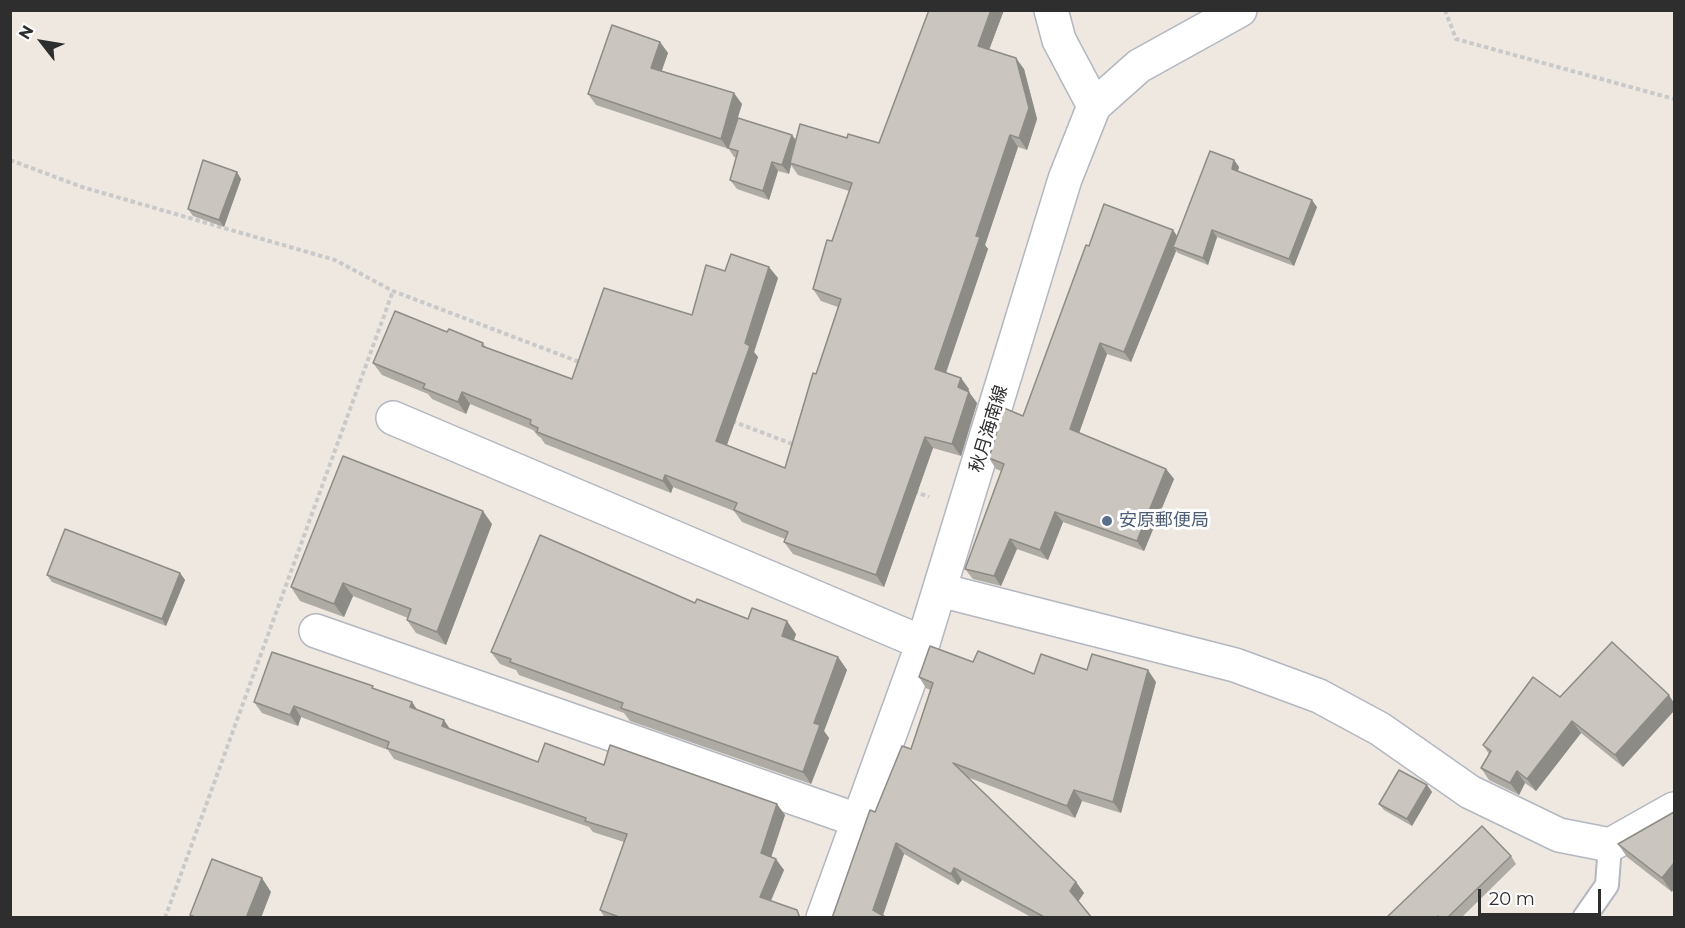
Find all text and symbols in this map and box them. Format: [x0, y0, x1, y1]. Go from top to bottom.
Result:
north arrow [12, 12, 72, 72]
text: N [15, 22, 38, 43]
street label: 秋月海南線 [966, 383, 1012, 475]
place label: 安原郵便局 [1119, 510, 1209, 532]
marker: 安原郵便局 [1100, 514, 1114, 528]
scale bar [1481, 877, 1604, 915]
text: 20 m [1489, 888, 1535, 910]

